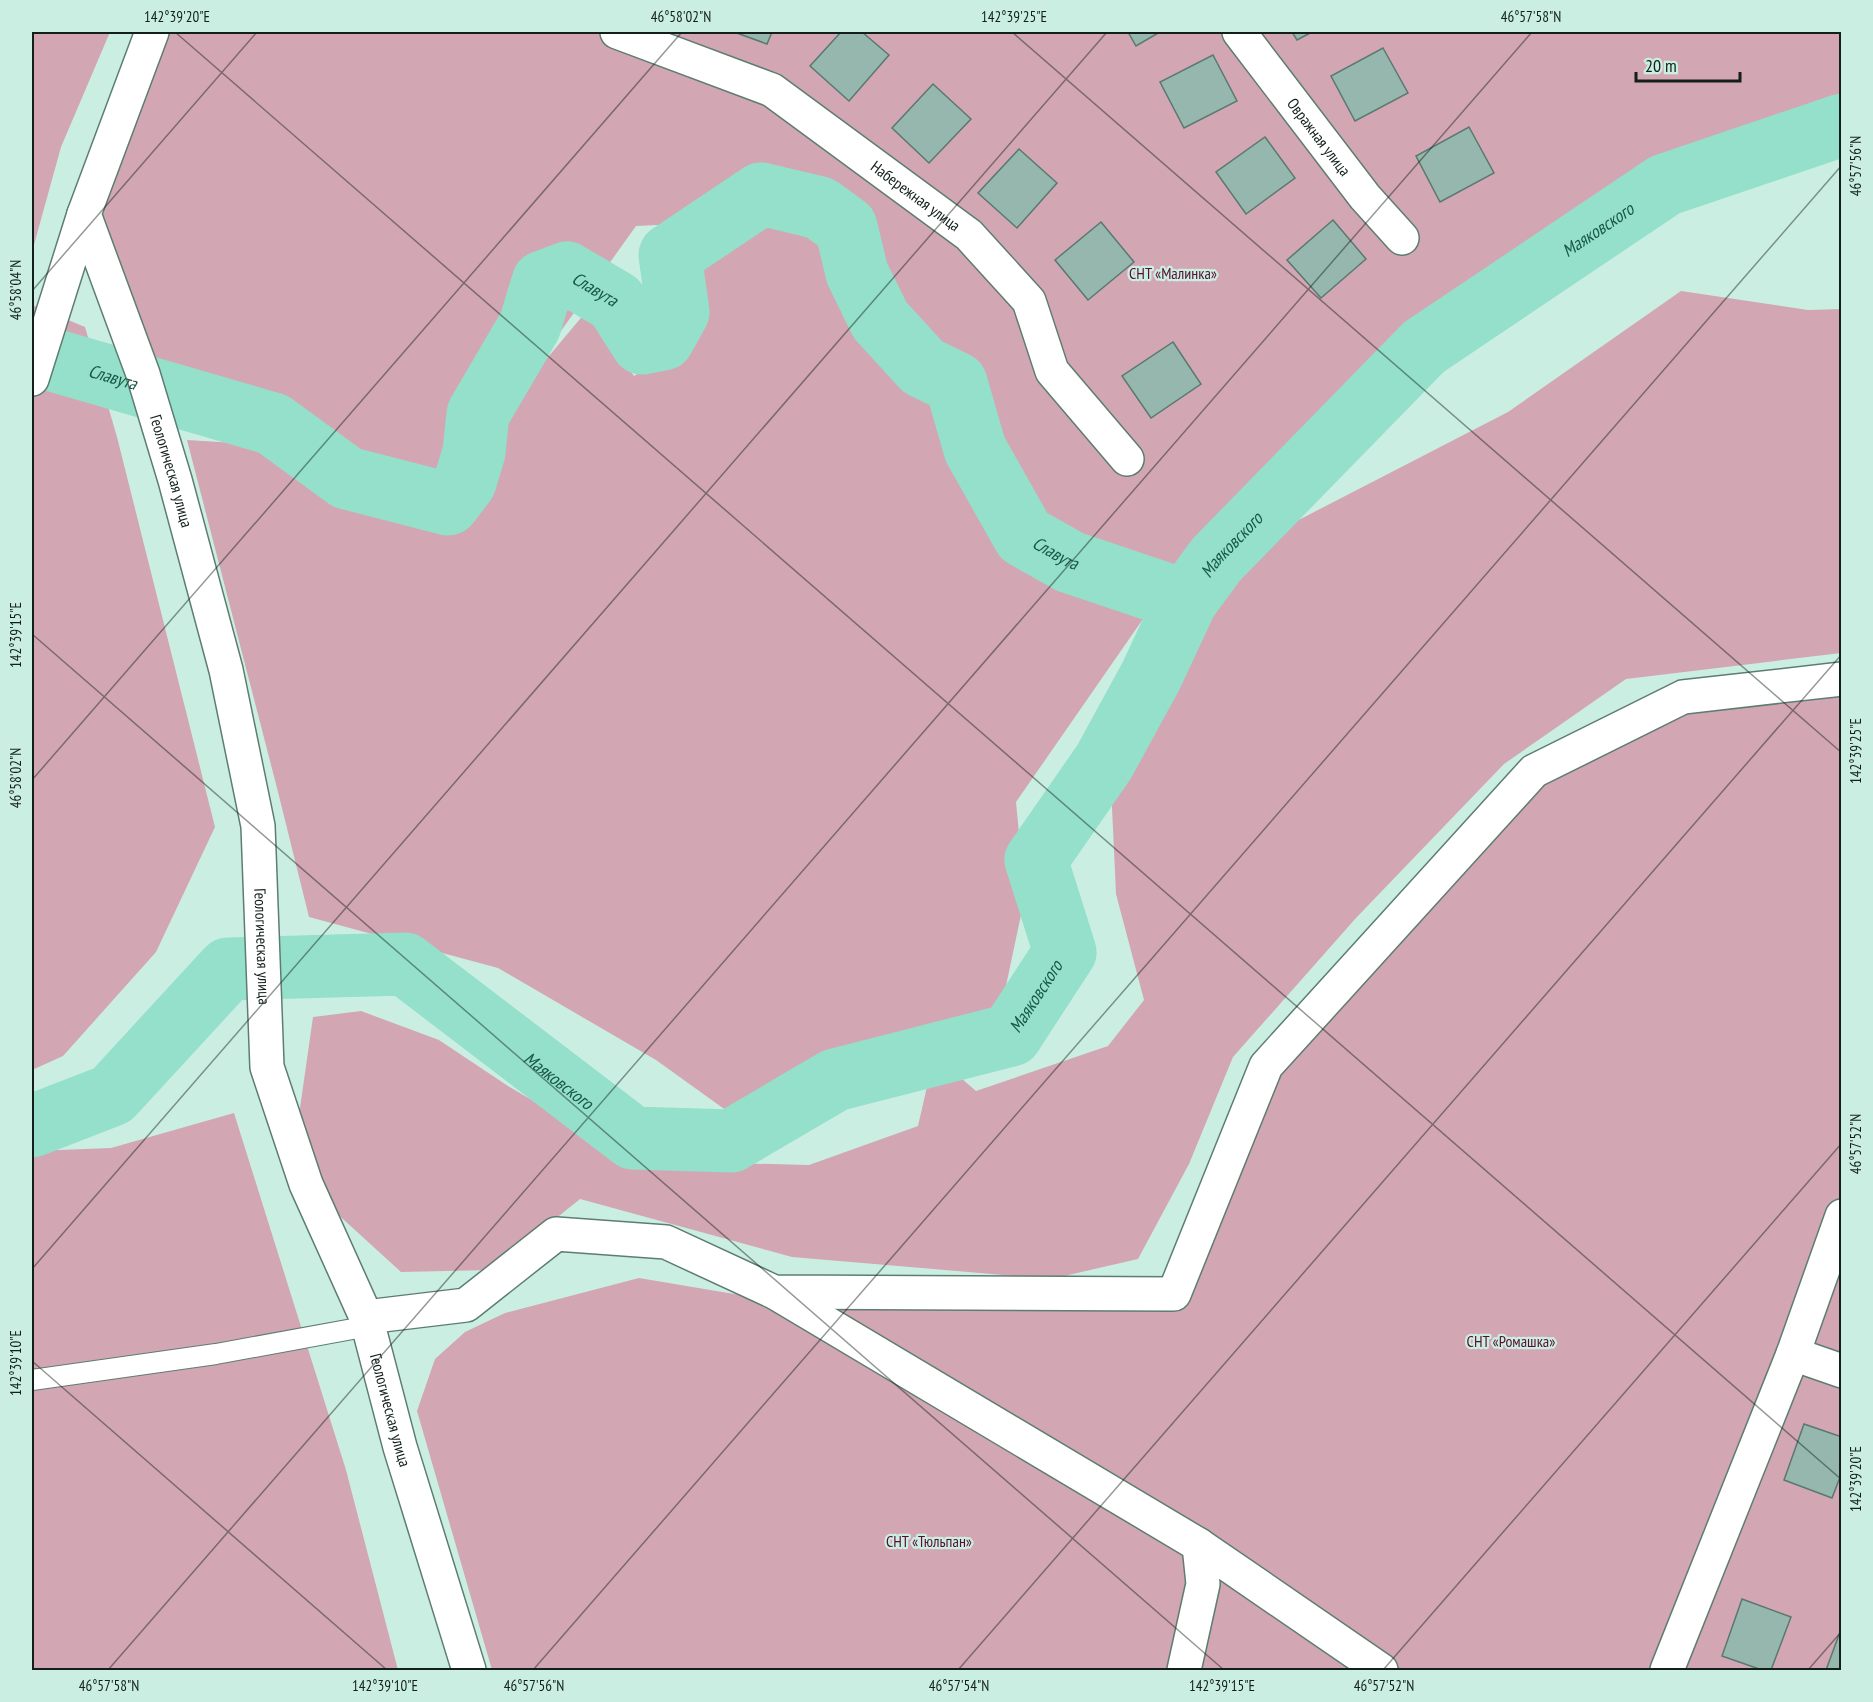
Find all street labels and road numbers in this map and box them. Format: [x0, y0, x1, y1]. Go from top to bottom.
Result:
street label: Овражная улица [1283, 94, 1355, 180]
street label: Набережная улица [867, 156, 965, 235]
street label: Геологическая улица [146, 412, 197, 530]
street label: Геологическая улица [250, 888, 275, 1005]
street label: Геологическая улица [366, 1351, 415, 1469]

